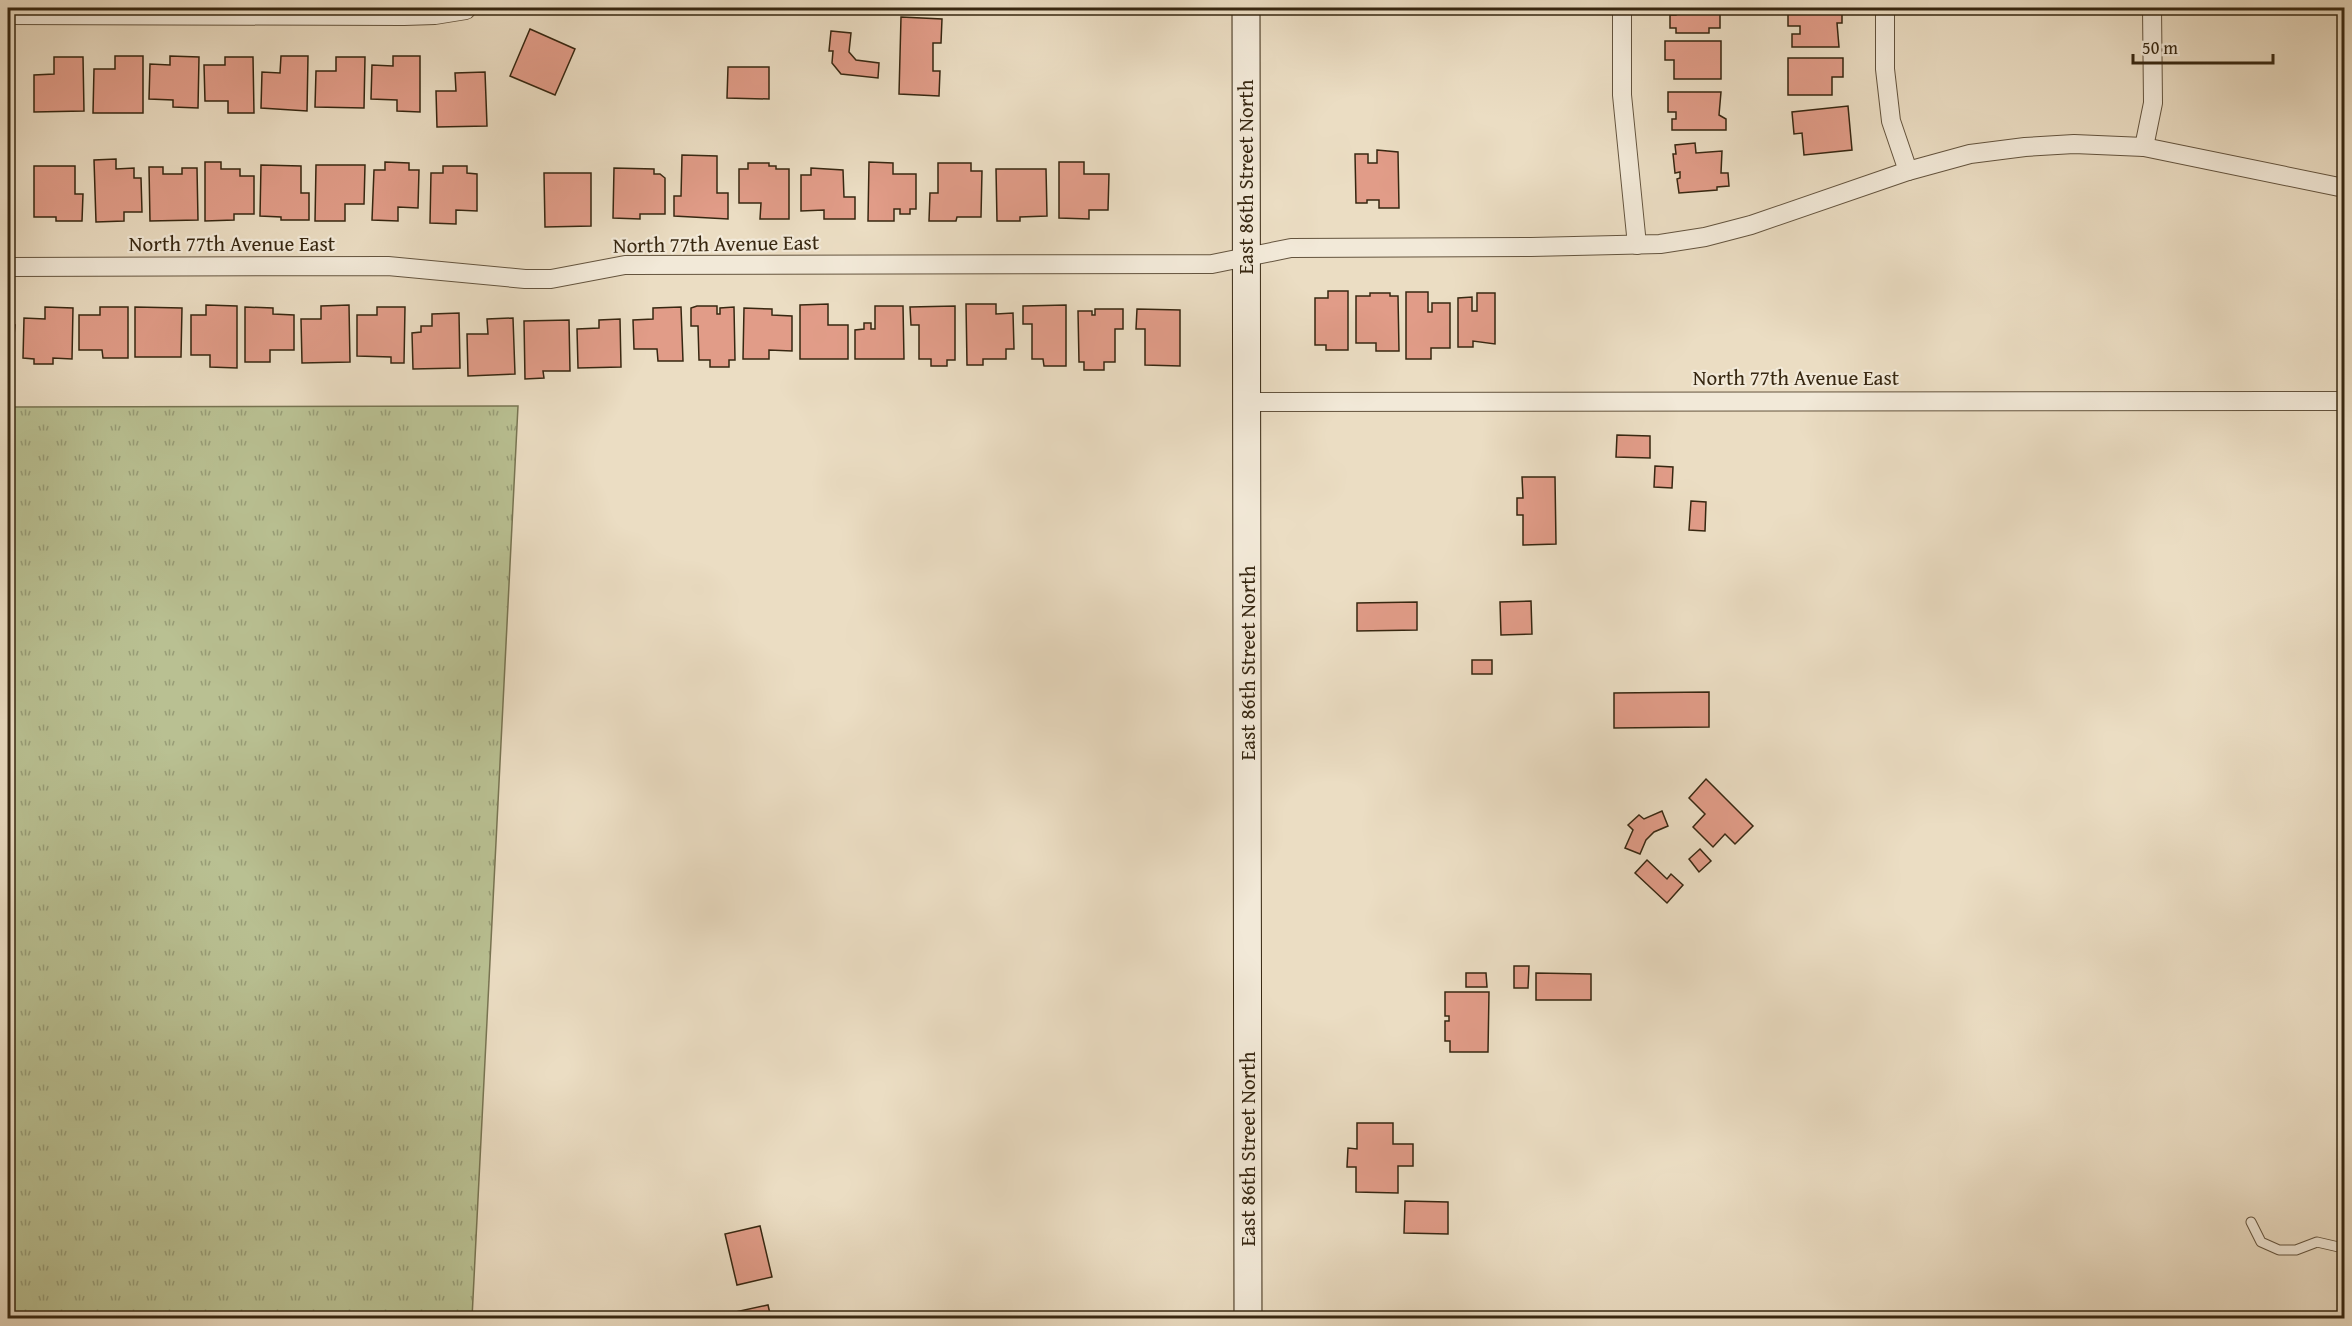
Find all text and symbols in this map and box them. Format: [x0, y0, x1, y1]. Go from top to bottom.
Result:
scale bar [2133, 27, 2272, 65]
text: 50 m [2142, 34, 2178, 61]
street label: East 86th Street North [1230, 79, 1261, 275]
street label: North 77th Avenue East [613, 226, 820, 261]
street label: North 77th Avenue East [129, 228, 336, 259]
street label: North 77th Avenue East [1693, 362, 1900, 393]
street label: East 86th Street North [1232, 565, 1263, 761]
street label: East 86th Street North [1232, 1051, 1263, 1247]

